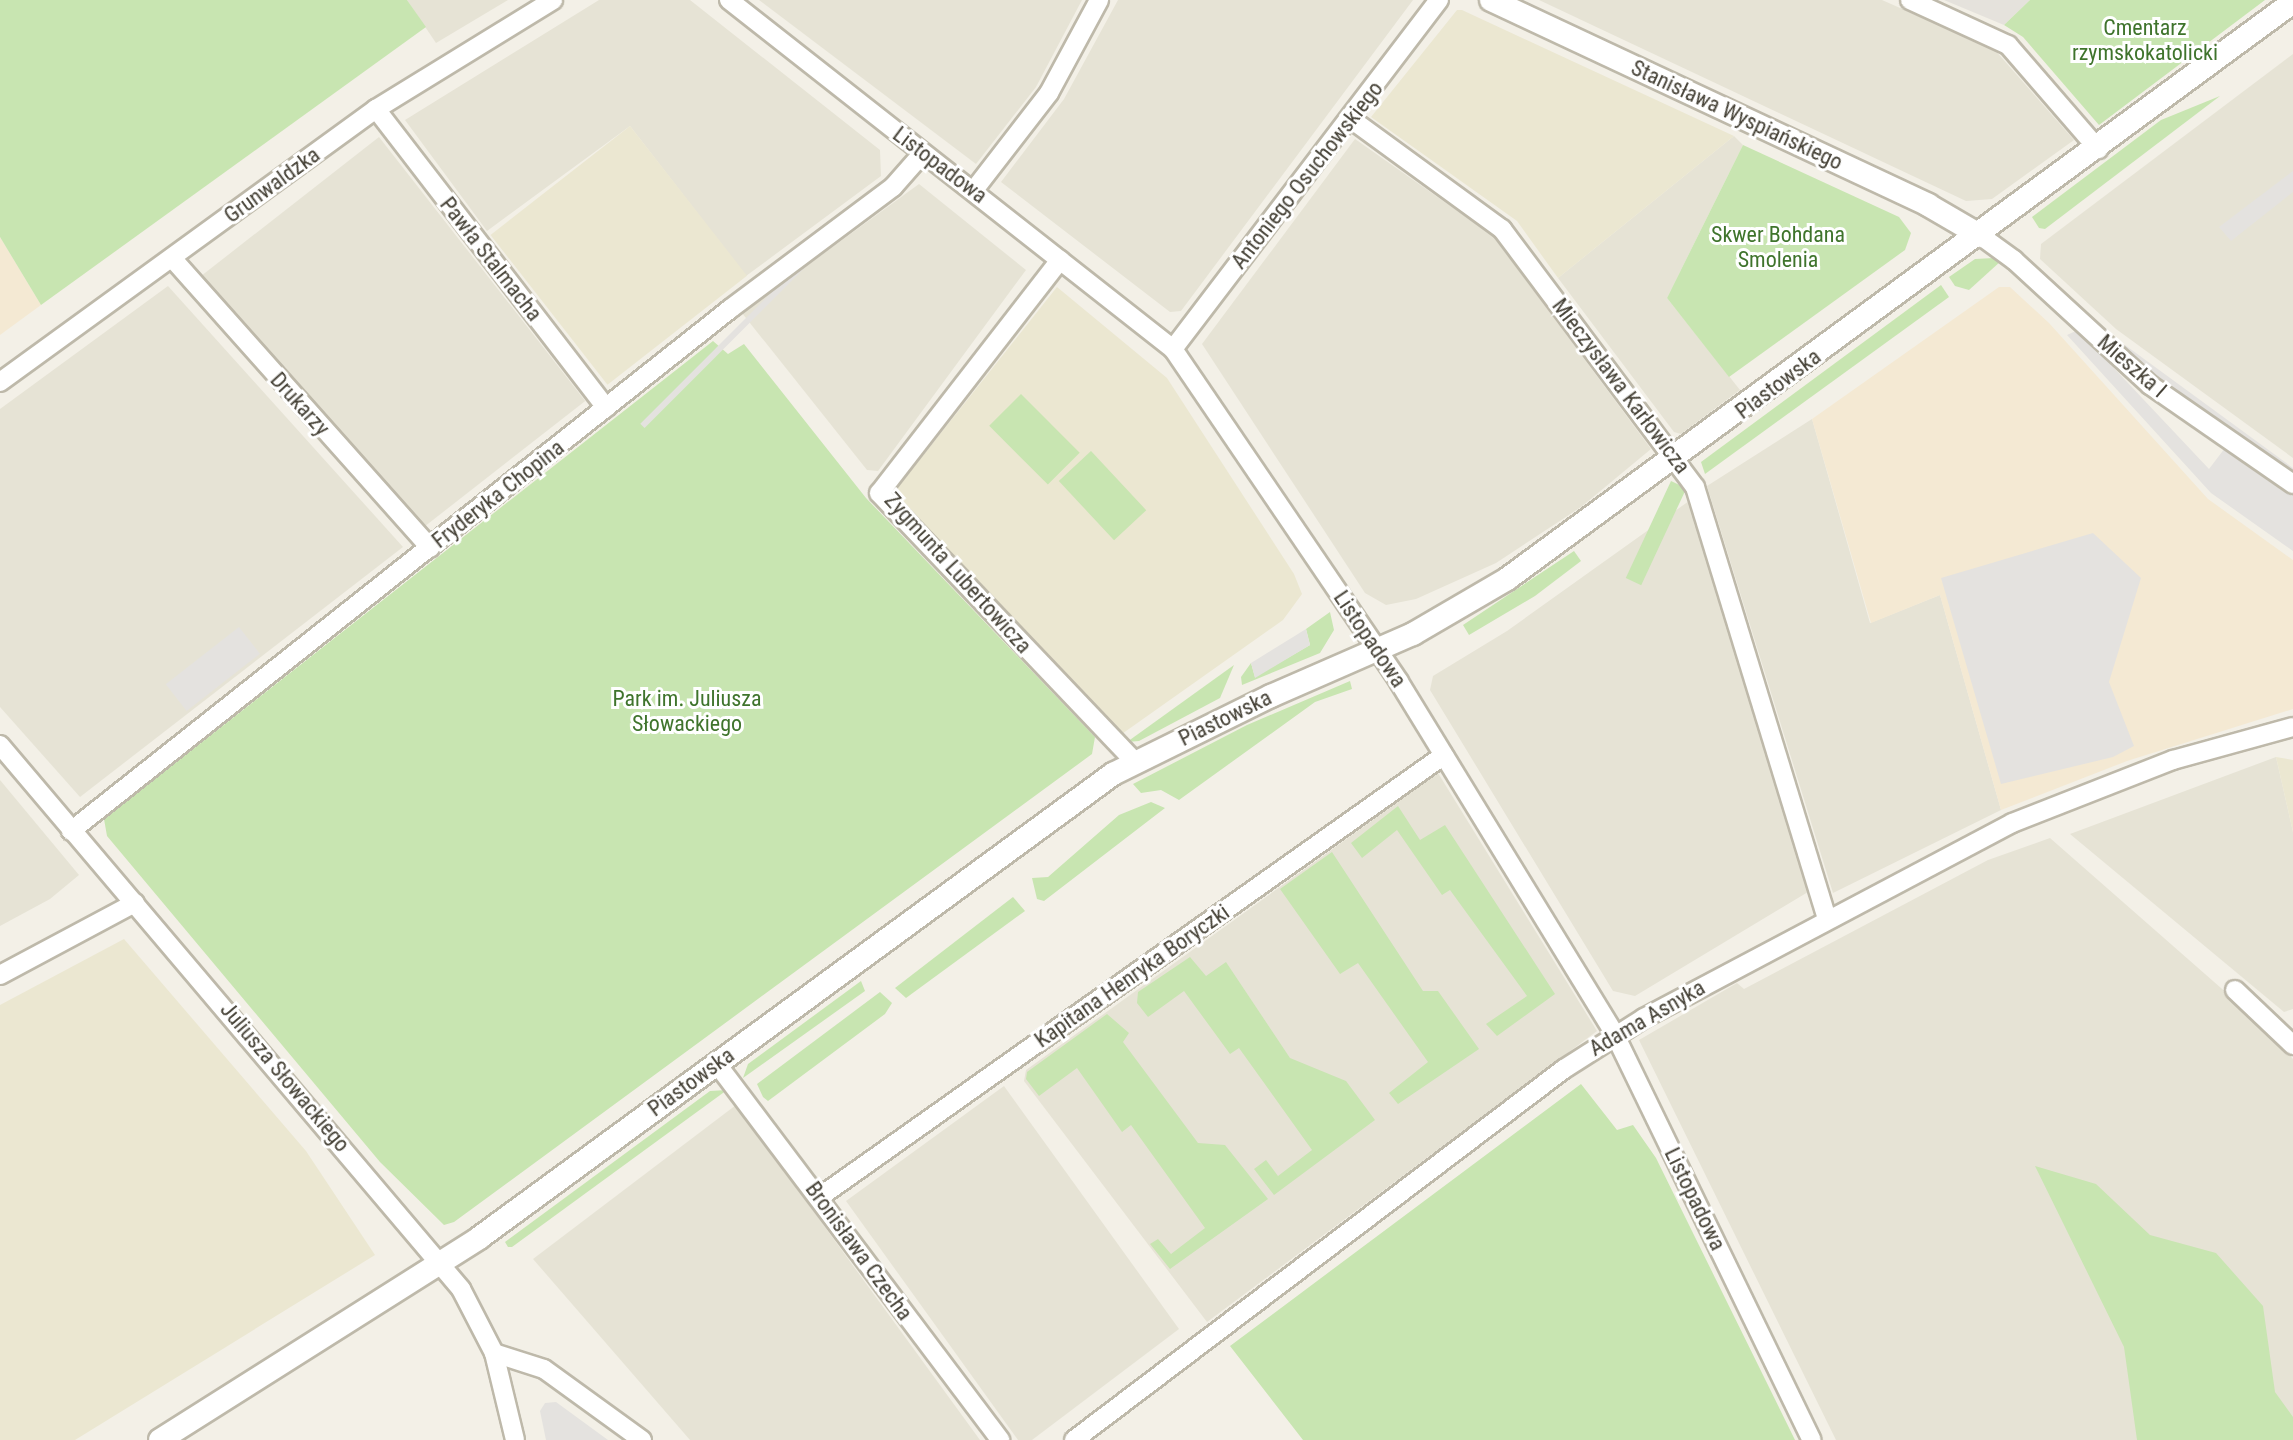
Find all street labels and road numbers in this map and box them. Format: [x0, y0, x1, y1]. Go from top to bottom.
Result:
street label: Stanisława Wyspiańskiego [1627, 54, 1847, 176]
street label: Antoniego Osuchowskiego [1226, 76, 1388, 274]
street label: Listopadowa [888, 121, 992, 209]
street label: Grunwaldzka [219, 141, 325, 229]
street label: Pawła Stalmacha [434, 192, 548, 326]
street label: Mieczysława Karłowicza [1547, 293, 1695, 479]
street label: Mieszka I [2092, 329, 2172, 403]
street label: Piastowska [1730, 343, 1826, 425]
street label: Drukarzy [265, 367, 335, 441]
street label: Fryderyka Chopina [427, 434, 569, 554]
street label: Zygmunta Lubertowicza [879, 487, 1037, 659]
street label: Listopadowa [1328, 586, 1412, 692]
street label: Piastowska [1174, 684, 1276, 752]
street label: Kapitana Henryka Boryczki [1030, 899, 1234, 1053]
street label: Adama Asnyka [1584, 974, 1710, 1062]
street label: Juliusza Słowackiego [215, 997, 355, 1157]
street label: Piastowska [643, 1042, 739, 1122]
street label: Listopadowa [1659, 1143, 1731, 1255]
street label: Bronisława Czecha [800, 1177, 918, 1325]

